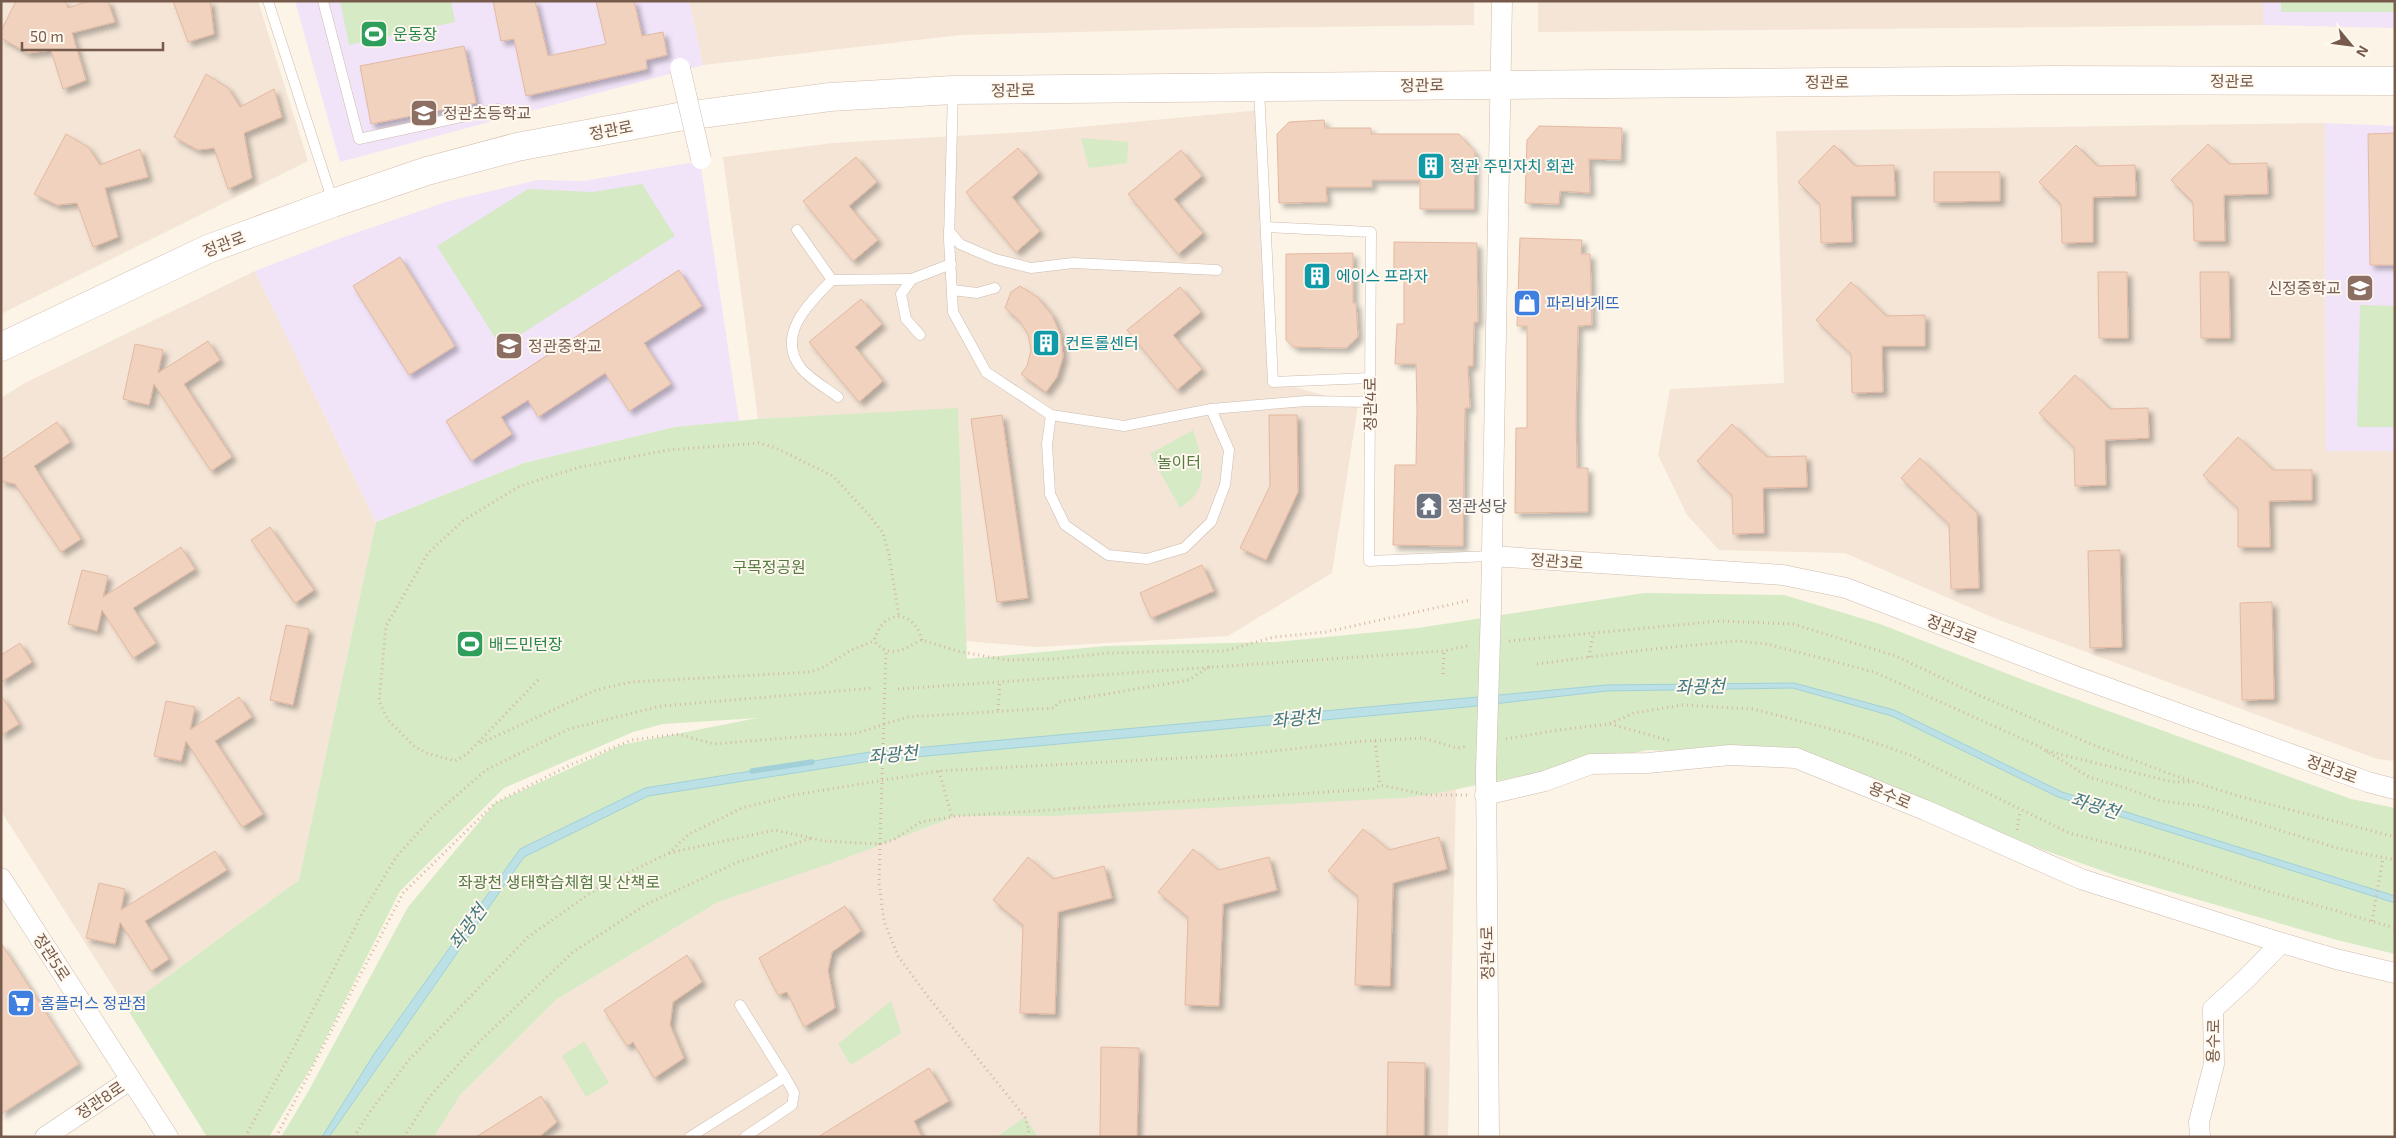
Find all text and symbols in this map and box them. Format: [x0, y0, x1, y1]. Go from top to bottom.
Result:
sports icon: 운동장 [359, 19, 389, 49]
scale bar [22, 20, 164, 52]
north arrow [2326, 20, 2376, 70]
place label: 운동장 [393, 24, 437, 43]
text: 50 m [30, 27, 64, 45]
text: N [2353, 43, 2373, 60]
street label: 정관로 [2210, 71, 2254, 90]
street label: 정관로 [1805, 72, 1849, 91]
street label: 정관로 [1400, 75, 1445, 94]
street label: 정관로 [991, 80, 1036, 99]
school or university icon: 정관초등학교 [409, 98, 439, 128]
place label: 정관초등학교 [443, 103, 531, 122]
street label: 정관로 [587, 116, 635, 143]
building icon: 정관 주민자치 회관 [1416, 151, 1446, 181]
place label: 정관 주민자치 회관 [1450, 156, 1575, 175]
street label: 정관로 [200, 227, 248, 260]
building icon: 에이스 프라자 [1302, 261, 1332, 291]
place label: 에이스 프라자 [1336, 266, 1428, 285]
school or university icon: 신정중학교 [2345, 273, 2375, 303]
place label: 신정중학교 [2267, 278, 2341, 297]
shop icon: 파리바게뜨 [1512, 288, 1542, 318]
place label: 파리바게뜨 [1546, 293, 1620, 312]
building icon: 컨트롤센터 [1031, 328, 1061, 358]
school or university icon: 정관중학교 [494, 331, 524, 361]
place label: 컨트롤센터 [1065, 333, 1139, 352]
place label: 정관중학교 [528, 336, 602, 355]
street label: 정관4로 [1360, 377, 1379, 431]
park label: 놀이터 [1157, 452, 1201, 471]
temple icon: 정관성당 [1414, 491, 1444, 521]
place label: 정관성당 [1448, 496, 1507, 515]
street label: 정관3로 [1530, 549, 1584, 572]
park label: 구목정공원 [732, 557, 806, 576]
street label: 정관3로 [1924, 610, 1981, 647]
sports icon: 배드민턴장 [455, 629, 485, 659]
place label: 배드민턴장 [489, 634, 563, 653]
water label: 좌광천 [1675, 675, 1727, 697]
water label: 좌광천 [1270, 704, 1324, 732]
water label: 좌광천 [867, 741, 921, 767]
street label: 정관3로 [2304, 751, 2361, 787]
street label: 용수로 [1866, 777, 1914, 812]
water label: 좌광천 [2068, 787, 2125, 824]
park label: 좌광천 생태학습체험 및 산책로 [458, 872, 660, 891]
water label: 좌광천 [444, 898, 492, 953]
street label: 정관4로 [1477, 926, 1496, 980]
street label: 정관5로 [30, 929, 75, 984]
supermarket icon: 홈플러스 정관점 [6, 988, 36, 1018]
place label: 홈플러스 정관점 [40, 993, 147, 1012]
street label: 용수로 [2203, 1018, 2222, 1063]
street label: 정관8로 [72, 1076, 128, 1123]

